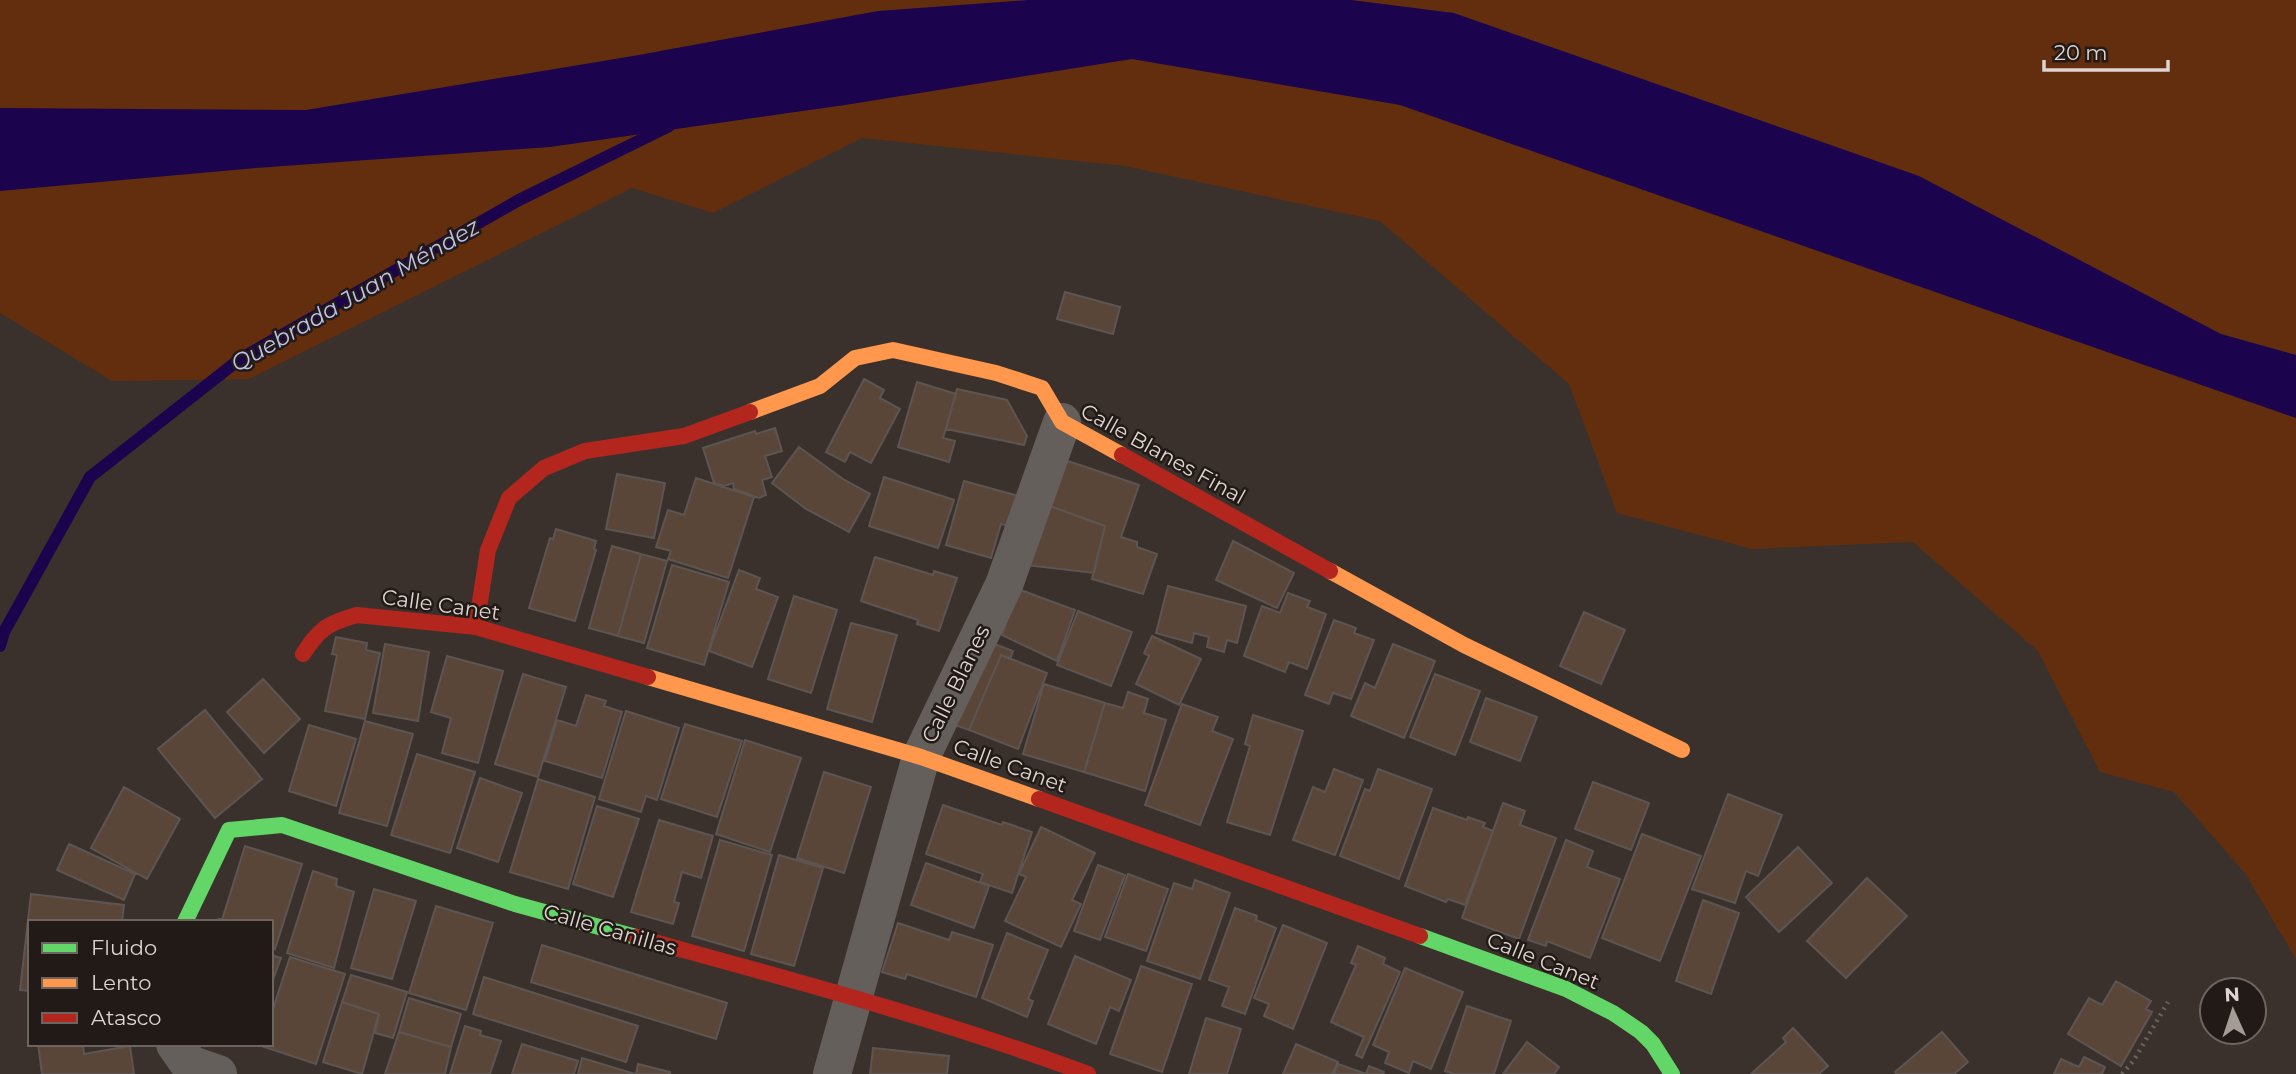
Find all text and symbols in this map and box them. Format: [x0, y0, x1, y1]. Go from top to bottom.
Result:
scale bar [2044, 28, 2168, 72]
text: 20 m [2054, 40, 2108, 65]
water label: Quebrada Juan Méndez [226, 212, 484, 378]
street label: Calle Blanes Final [1077, 398, 1250, 509]
street label: Calle Canet [380, 584, 502, 625]
street label: Calle Blanes [916, 621, 995, 747]
street label: Calle Canet [950, 733, 1070, 798]
street label: Calle Canillas [541, 899, 680, 960]
legend [28, 920, 273, 1046]
street label: Calle Canet [1483, 927, 1603, 994]
text: Fluido [91, 935, 157, 960]
text: Lento [91, 970, 151, 995]
north arrow [2198, 976, 2268, 1046]
text: N [2224, 983, 2240, 1006]
text: Atasco [91, 1005, 162, 1030]

